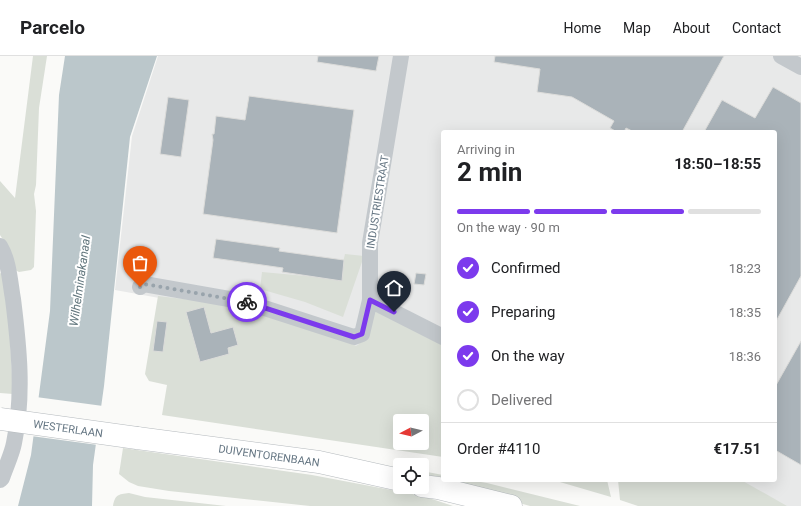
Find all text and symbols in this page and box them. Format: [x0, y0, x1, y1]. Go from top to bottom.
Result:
text: Parcelo [20, 16, 85, 39]
text: Home [563, 20, 601, 36]
text: Map [623, 20, 651, 36]
text: About [673, 20, 710, 36]
text: Contact [732, 20, 781, 36]
text: Arriving in [457, 142, 515, 157]
street label: INDUSTRIESTRAAT [364, 154, 392, 250]
text: 18:50–18:55 [674, 155, 761, 173]
text: 2 min [457, 157, 522, 187]
text: On the way · 90 m [457, 220, 560, 235]
water label: Wilhelminakanaal [67, 235, 93, 327]
pin [123, 246, 157, 287]
icon: bag [129, 252, 151, 274]
icon: check [457, 257, 479, 279]
text: Confirmed [491, 259, 561, 277]
text: 18:23 [729, 261, 761, 276]
pin [377, 271, 411, 312]
icon: home [383, 277, 405, 299]
courier [227, 282, 267, 322]
icon: bike [236, 291, 258, 313]
icon: check [457, 301, 479, 323]
text: Preparing [491, 303, 555, 321]
text: 18:35 [729, 305, 761, 320]
icon: check [457, 345, 479, 367]
text: On the way [491, 347, 565, 365]
text: 18:36 [729, 349, 761, 364]
text: Delivered [491, 391, 553, 409]
north arrow [393, 414, 429, 450]
map controls [393, 414, 429, 494]
street label: WESTERLAAN [32, 418, 104, 440]
text: Order #4110 [457, 440, 540, 458]
text: €17.51 [714, 440, 761, 458]
street label: DUIVENTORENBAAN [217, 442, 321, 470]
button: locate [393, 458, 429, 494]

